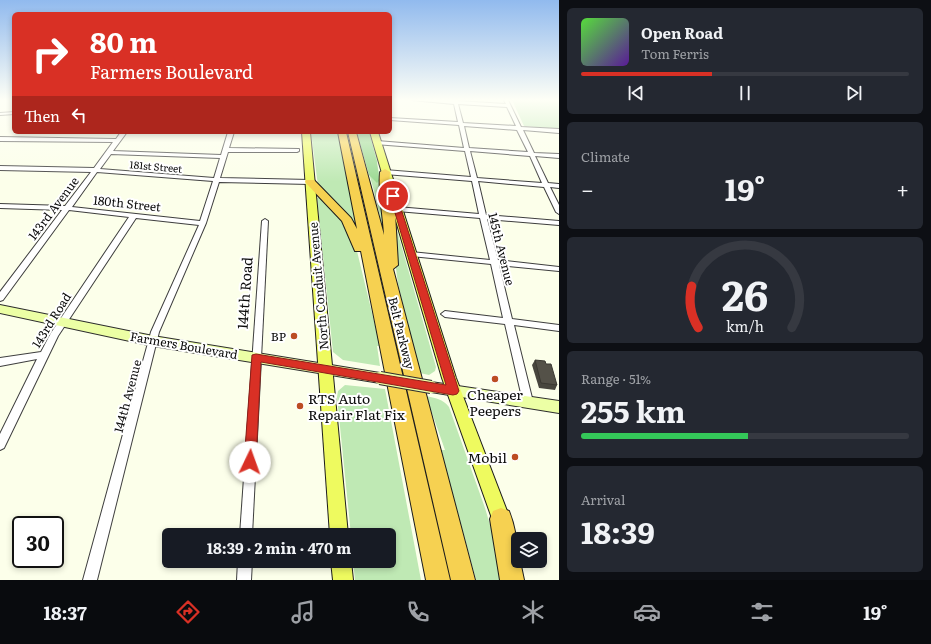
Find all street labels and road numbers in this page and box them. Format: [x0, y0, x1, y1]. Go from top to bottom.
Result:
street label: 181st Street [129, 156, 183, 176]
street label: 143rd Avenue [23, 173, 83, 243]
street label: 180th Street [92, 190, 162, 216]
street label: 145th Avenue [484, 211, 520, 287]
street label: North Conduit Avenue [303, 221, 333, 351]
street label: 144th Road [232, 256, 257, 330]
street label: 143rd Road [27, 288, 75, 351]
street label: Belt Parkway [384, 295, 420, 371]
street label: Farmers Boulevard [129, 327, 240, 363]
street label: 144th Avenue [109, 357, 145, 435]

